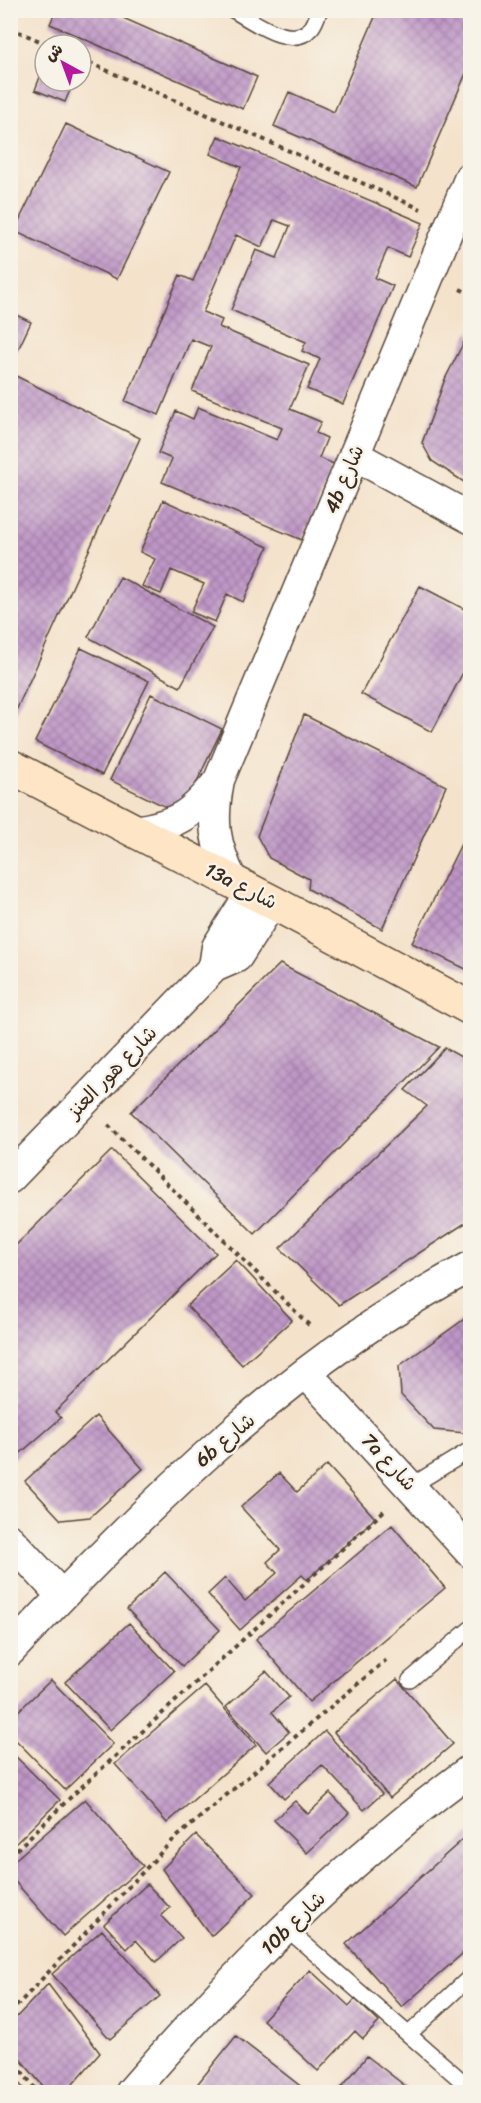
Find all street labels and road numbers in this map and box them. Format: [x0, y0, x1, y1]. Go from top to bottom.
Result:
street label: 4b شارع [314, 439, 374, 519]
street label: 13a شارع [198, 853, 284, 919]
street label: شارع هور العنز [57, 1017, 166, 1129]
street label: 6b شارع [187, 1404, 263, 1476]
street label: 7a شارع [352, 1424, 426, 1500]
street label: 10b شارع [252, 1882, 334, 1964]

